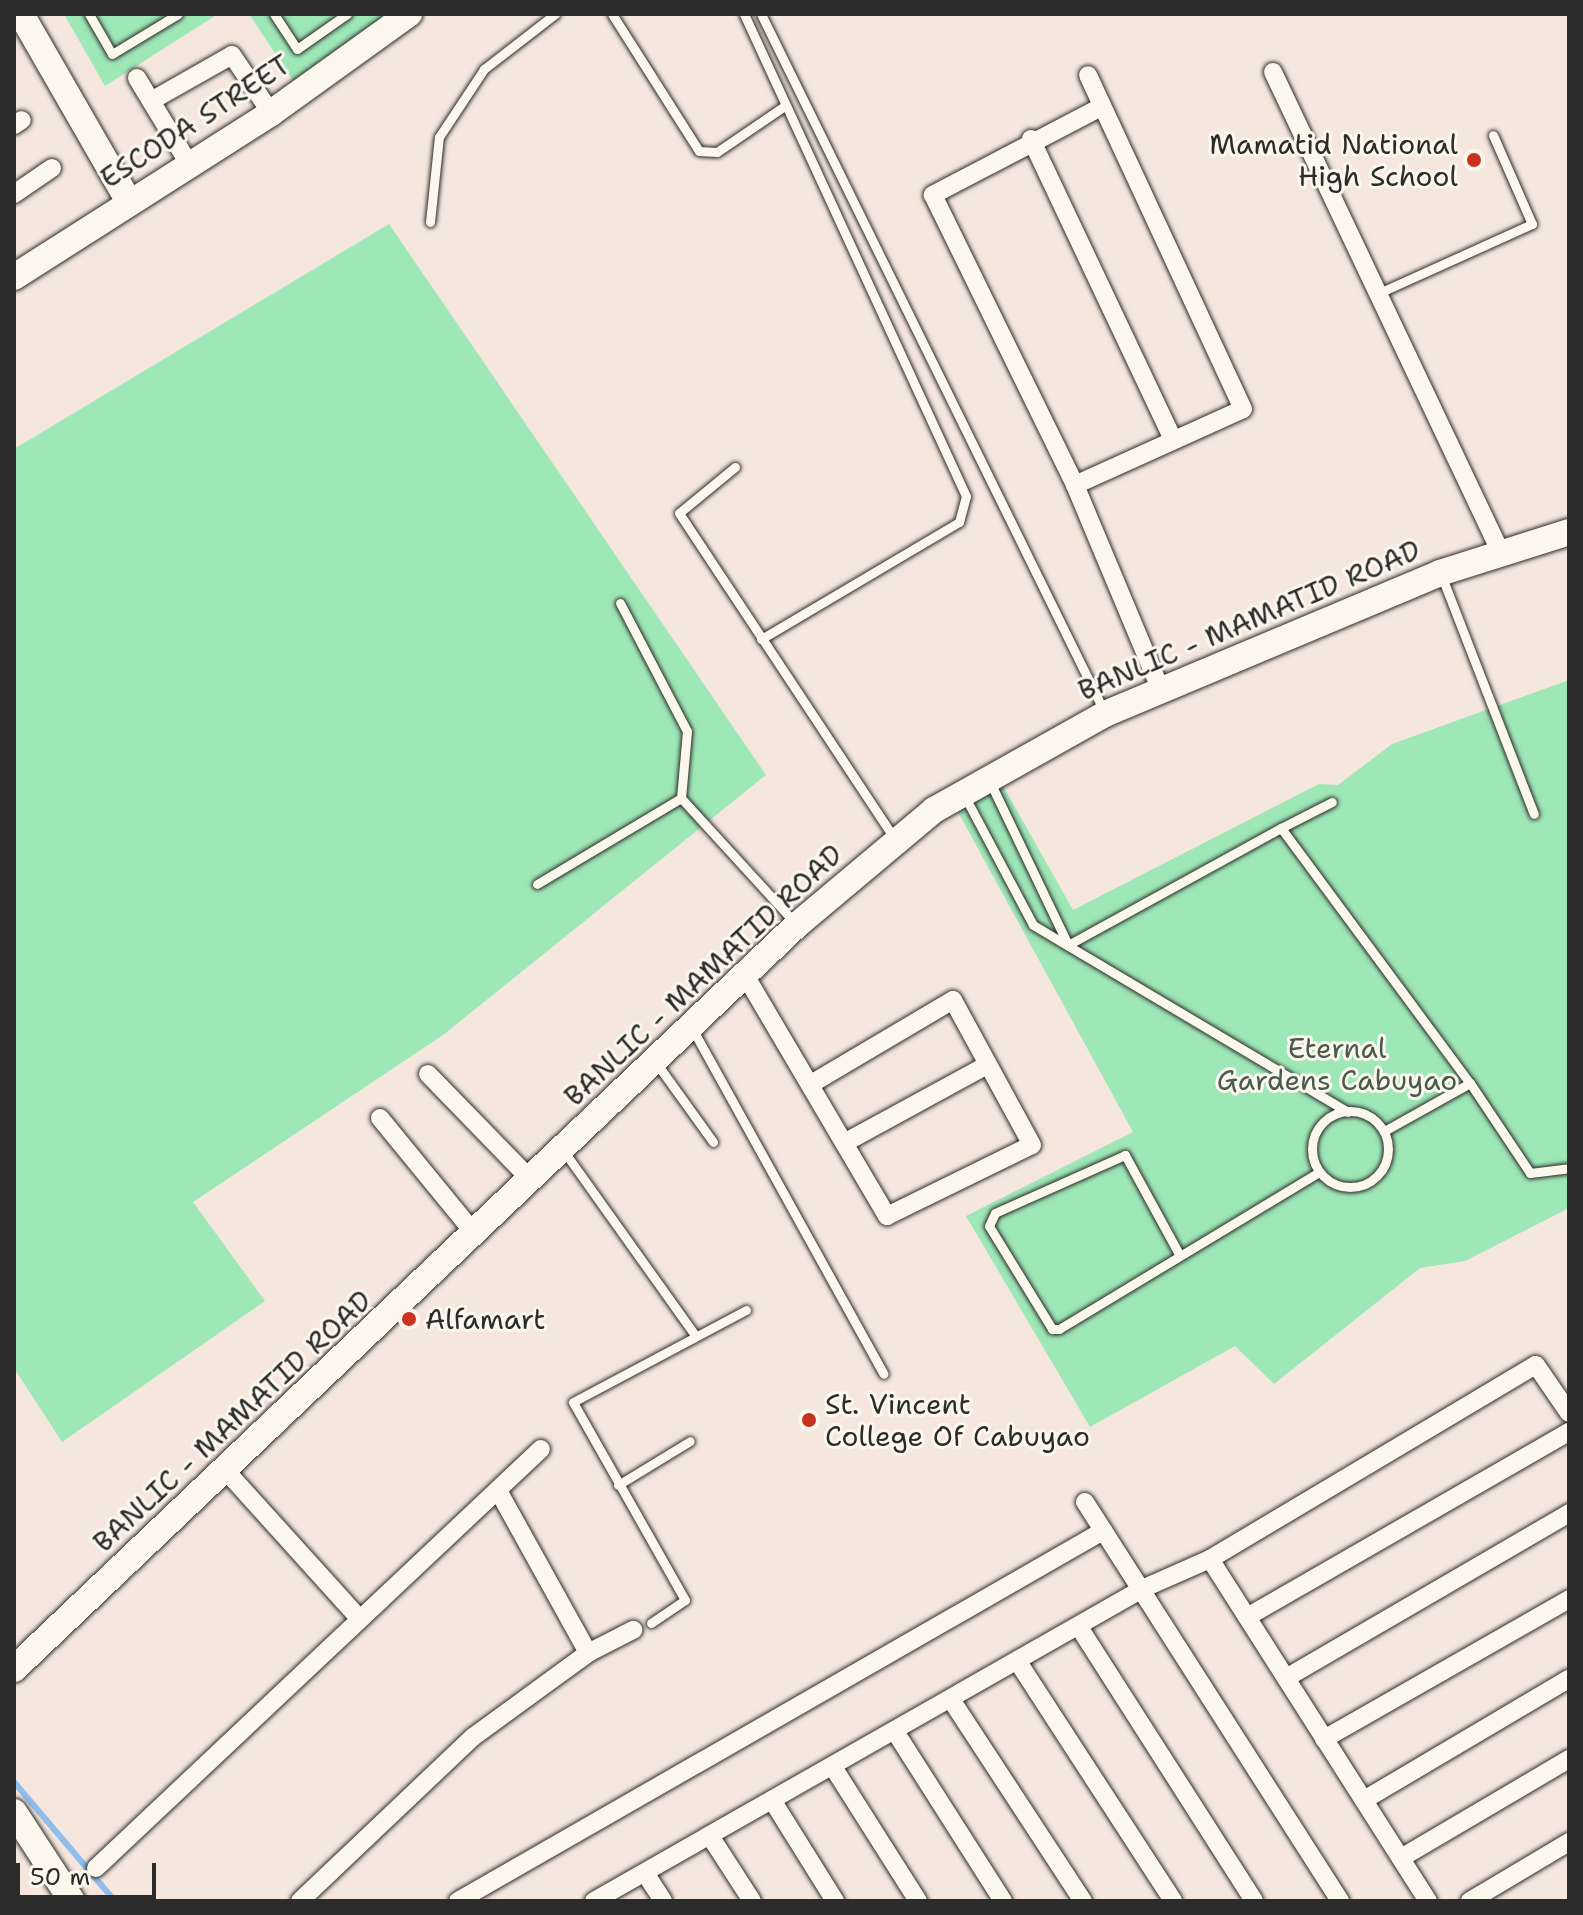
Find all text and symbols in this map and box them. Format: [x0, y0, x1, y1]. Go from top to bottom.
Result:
street label: ESCODA STREET [94, 47, 296, 195]
place label: Mamatid National High School [1209, 127, 1458, 193]
marker: Mamatid National High School [1465, 151, 1483, 169]
street label: BANLIC - MAMATID ROAD [1073, 533, 1425, 707]
street label: BANLIC - MAMATID ROAD [557, 837, 849, 1113]
park label: Eternal Gardens Cabuyao [1217, 1031, 1457, 1097]
street label: BANLIC - MAMATID ROAD [86, 1283, 378, 1559]
place label: Alfamart [425, 1302, 545, 1336]
marker: Alfamart [400, 1310, 418, 1328]
place label: St. Vincent College Of Cabuyao [825, 1387, 1090, 1453]
marker: St. Vincent College Of Cabuyao [800, 1411, 818, 1429]
scale bar [20, 1847, 160, 1897]
text: 50 m [30, 1861, 90, 1893]

